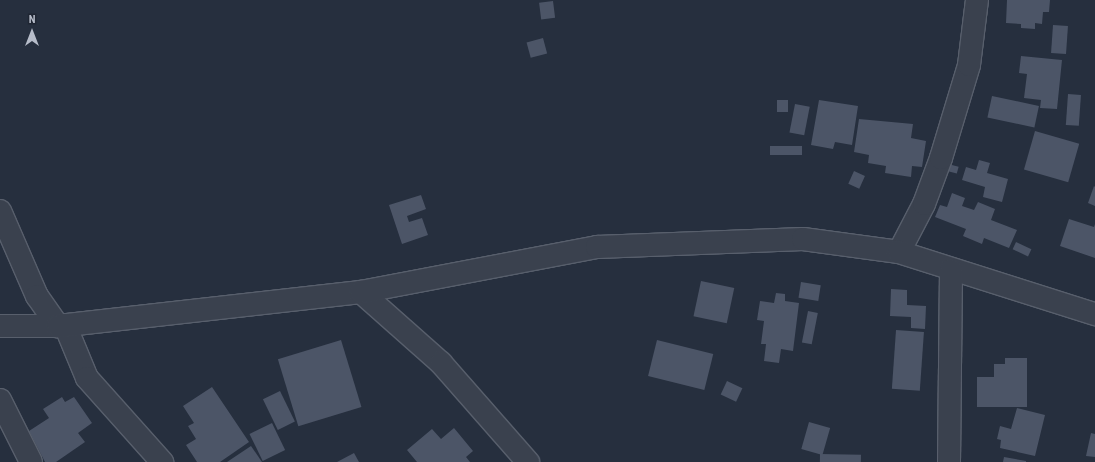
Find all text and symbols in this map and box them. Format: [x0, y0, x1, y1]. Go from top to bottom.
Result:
north arrow [12, 12, 52, 52]
text: N [29, 13, 35, 26]

